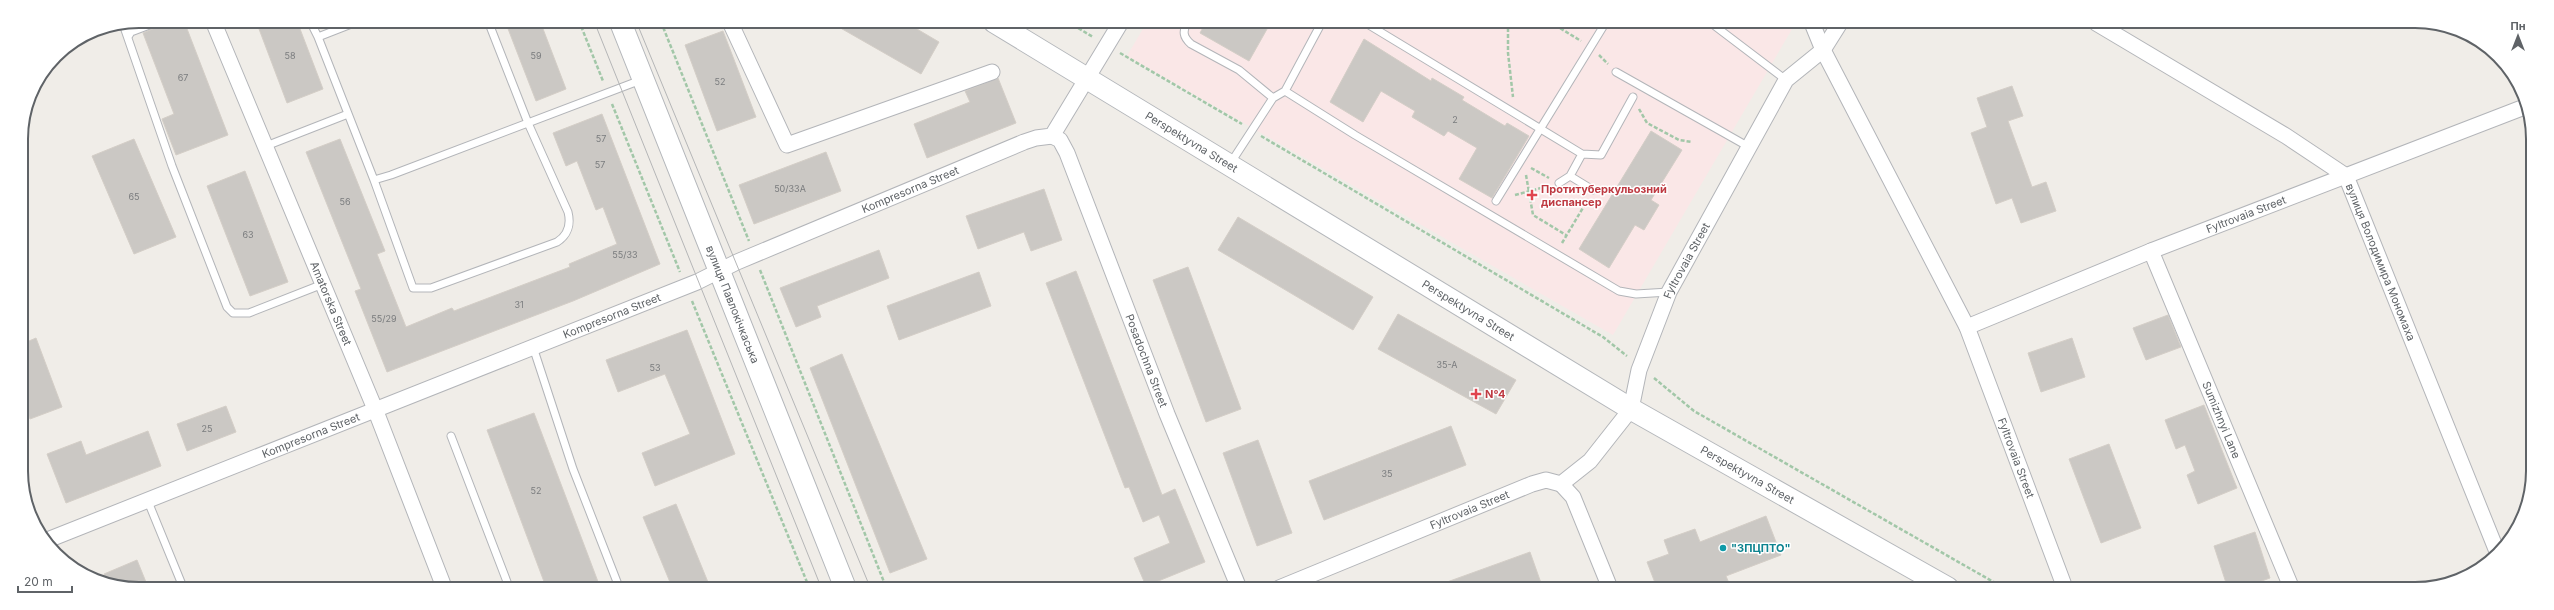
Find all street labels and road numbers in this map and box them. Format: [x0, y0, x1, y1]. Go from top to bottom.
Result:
street label: Perspektyvna Street [1143, 109, 1241, 176]
street label: Kompresorna Street [860, 163, 961, 216]
street label: вулиця Володимира Мономаха [2343, 181, 2419, 343]
street label: Fyltrovaia Street [2204, 192, 2288, 236]
street label: Fyltrovaia Street [1660, 220, 1713, 301]
street label: вулиця Павлокічкаська [703, 243, 762, 365]
street label: Amatorska Street [307, 259, 355, 348]
street label: Perspektyvna Street [1420, 277, 1517, 344]
street label: Kompresorna Street [561, 290, 663, 342]
street label: Posadochna Street [1122, 312, 1171, 409]
street label: Sumizhnyi Lane [2199, 379, 2244, 460]
street label: Kompresorna Street [260, 410, 362, 461]
street label: Fyltrovaia Street [1995, 416, 2038, 500]
street label: Perspektyvna Street [1698, 443, 1797, 507]
street label: Fyltrovaia Street [1428, 487, 1512, 532]

